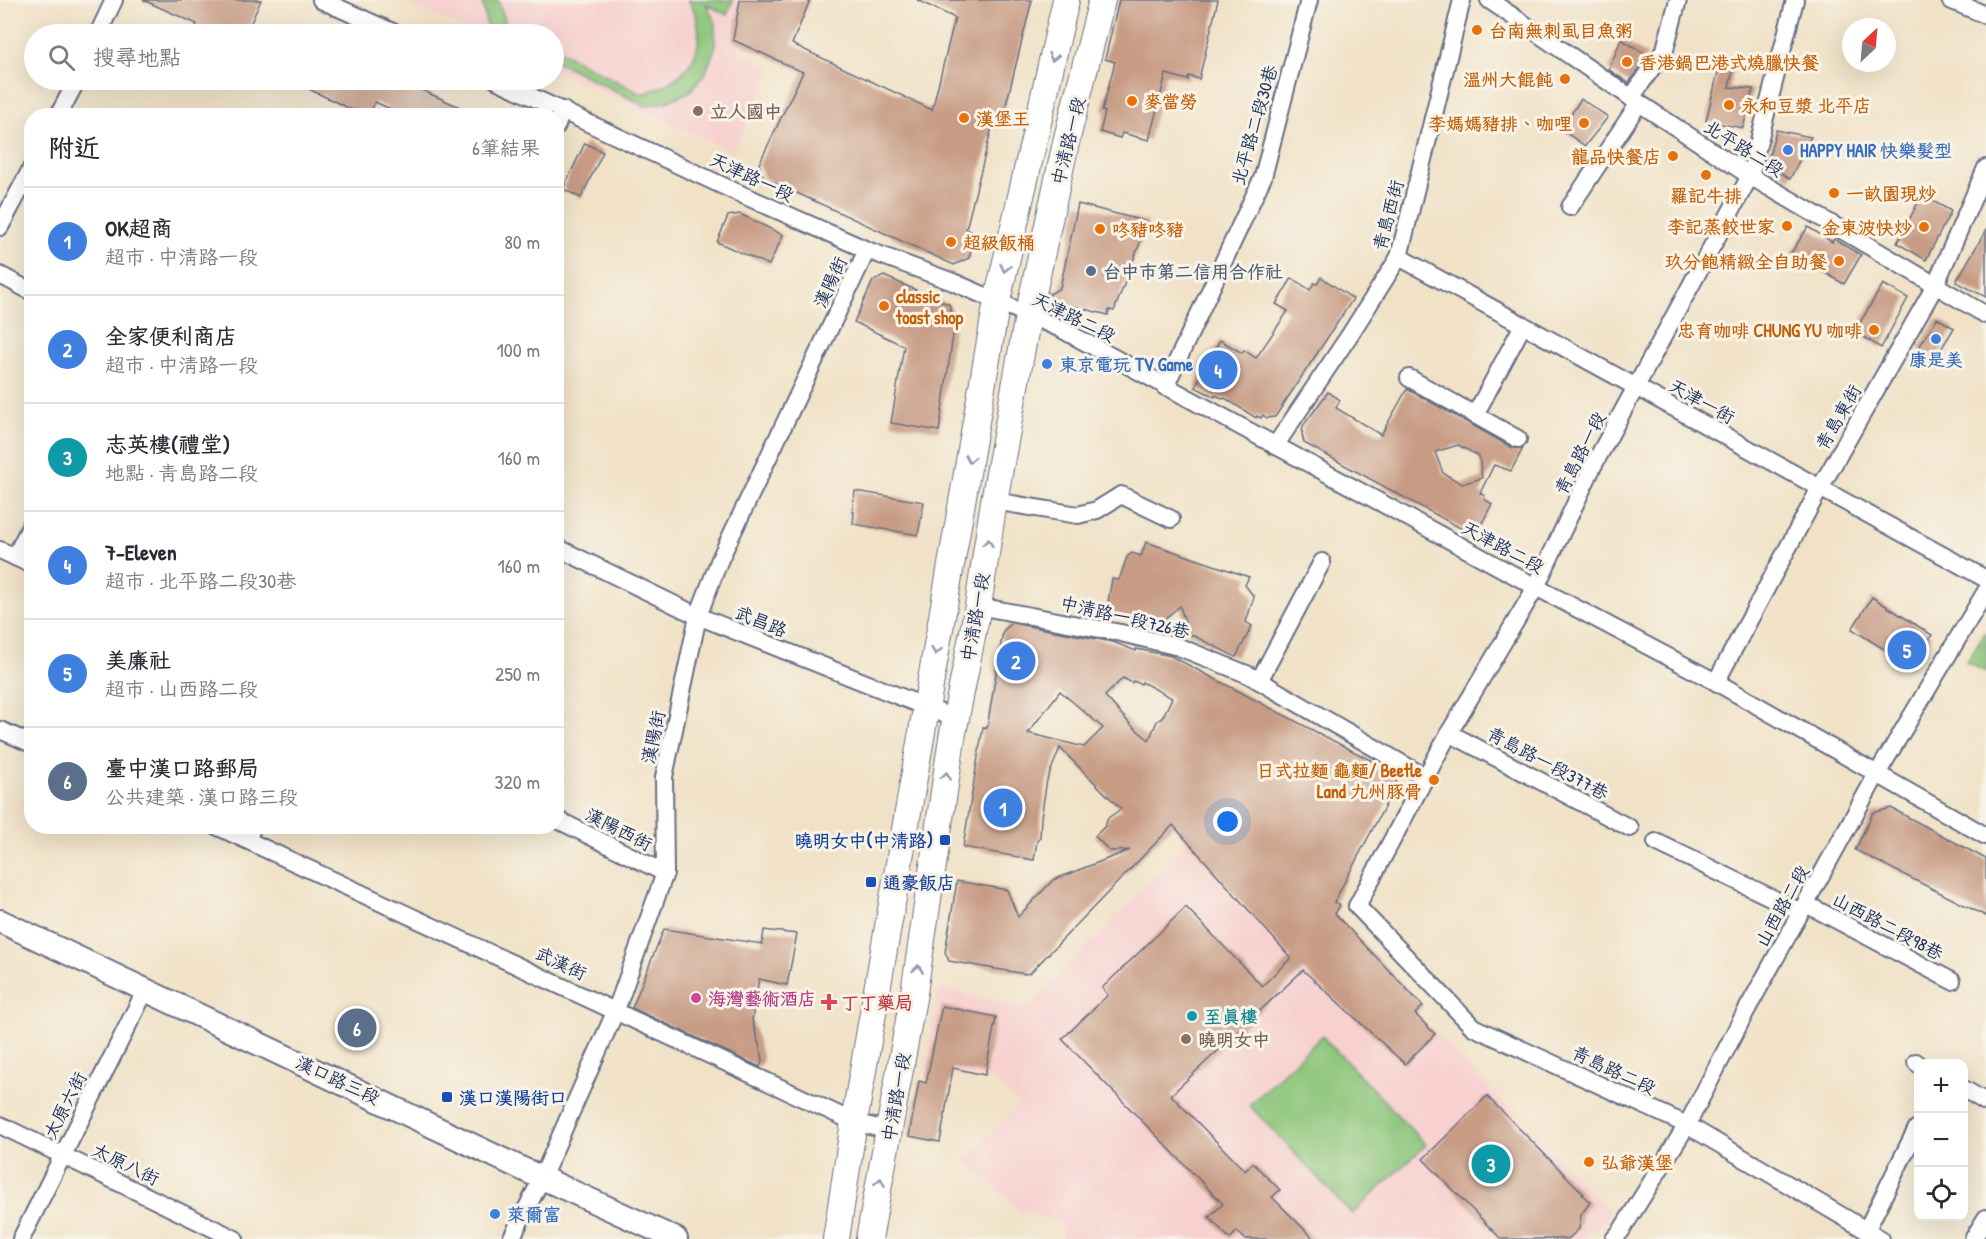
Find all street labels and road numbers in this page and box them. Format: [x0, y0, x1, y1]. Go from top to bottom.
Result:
street label: 北平路二段30巷 [1225, 62, 1283, 188]
street label: 中清路一段 [1045, 94, 1091, 188]
street label: 北平路二段 [1699, 114, 1789, 182]
street label: 天津路一段 [706, 147, 798, 207]
street label: 青島西街 [1367, 177, 1409, 253]
street label: 漢陽街 [807, 252, 853, 312]
street label: 天津路二段 [1028, 286, 1120, 348]
street label: 天津一街 [1664, 373, 1740, 429]
street label: 青島東街 [1809, 380, 1867, 454]
street label: 青島路一段 [1548, 407, 1612, 499]
street label: 天津路二段 [1457, 515, 1549, 579]
street label: 中清路一段 [955, 571, 995, 663]
street label: 中清路一段726巷 [1058, 590, 1192, 644]
street label: 武昌路 [731, 599, 791, 643]
street label: 漢陽街 [635, 708, 671, 766]
street label: 青島路一段377巷 [1483, 721, 1613, 805]
street label: 漢陽西街 [581, 802, 657, 856]
street label: 山西路二段 [1749, 861, 1815, 951]
street label: 山西路二段98巷 [1828, 886, 1948, 966]
street label: 武漢街 [531, 940, 591, 986]
street label: 青島路二段 [1568, 1040, 1660, 1100]
street label: 漢口路三段 [292, 1050, 384, 1110]
street label: 中清路一段 [876, 1051, 916, 1143]
street label: 太原六街 [38, 1067, 92, 1143]
street label: 太原八街 [88, 1137, 164, 1191]

